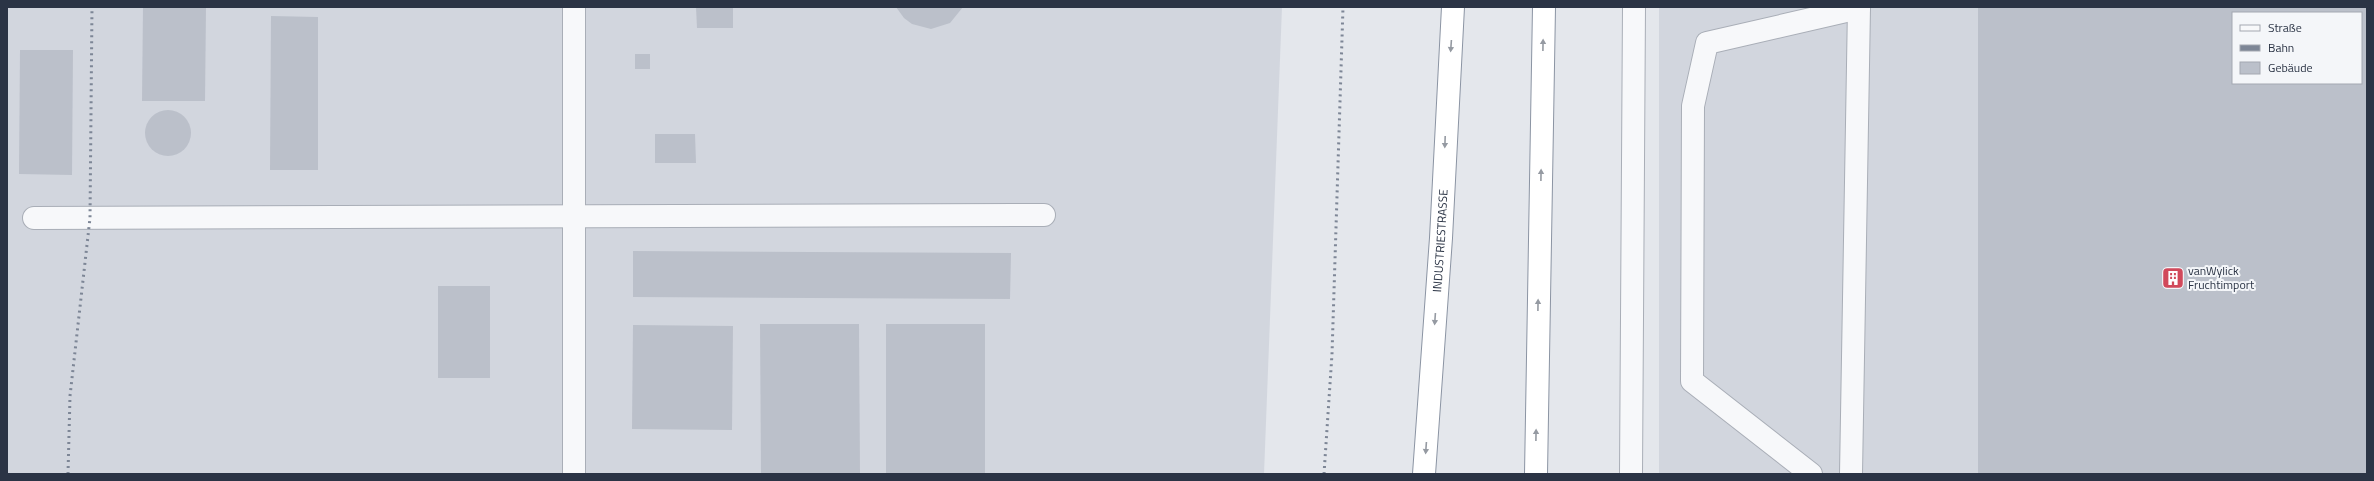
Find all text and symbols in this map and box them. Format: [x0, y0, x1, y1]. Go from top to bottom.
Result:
legend [2232, 12, 2362, 84]
text: Straße [2268, 18, 2302, 37]
one-way arrow [1540, 38, 1546, 51]
text: Bahn [2268, 38, 2294, 57]
one-way arrow [1447, 40, 1454, 52]
text: Gebäude [2268, 58, 2313, 77]
one-way arrow [1442, 136, 1448, 149]
one-way arrow [1538, 168, 1544, 181]
street label: INDUSTRIESTRASSE [1427, 188, 1453, 293]
place label: vanWylick Fruchtimport [2188, 261, 2255, 294]
building icon: vanWylick Fruchtimport [2160, 265, 2186, 291]
one-way arrow [1535, 299, 1542, 311]
one-way arrow [1432, 313, 1439, 325]
one-way arrow [1533, 429, 1540, 441]
one-way arrow [1423, 442, 1430, 454]

